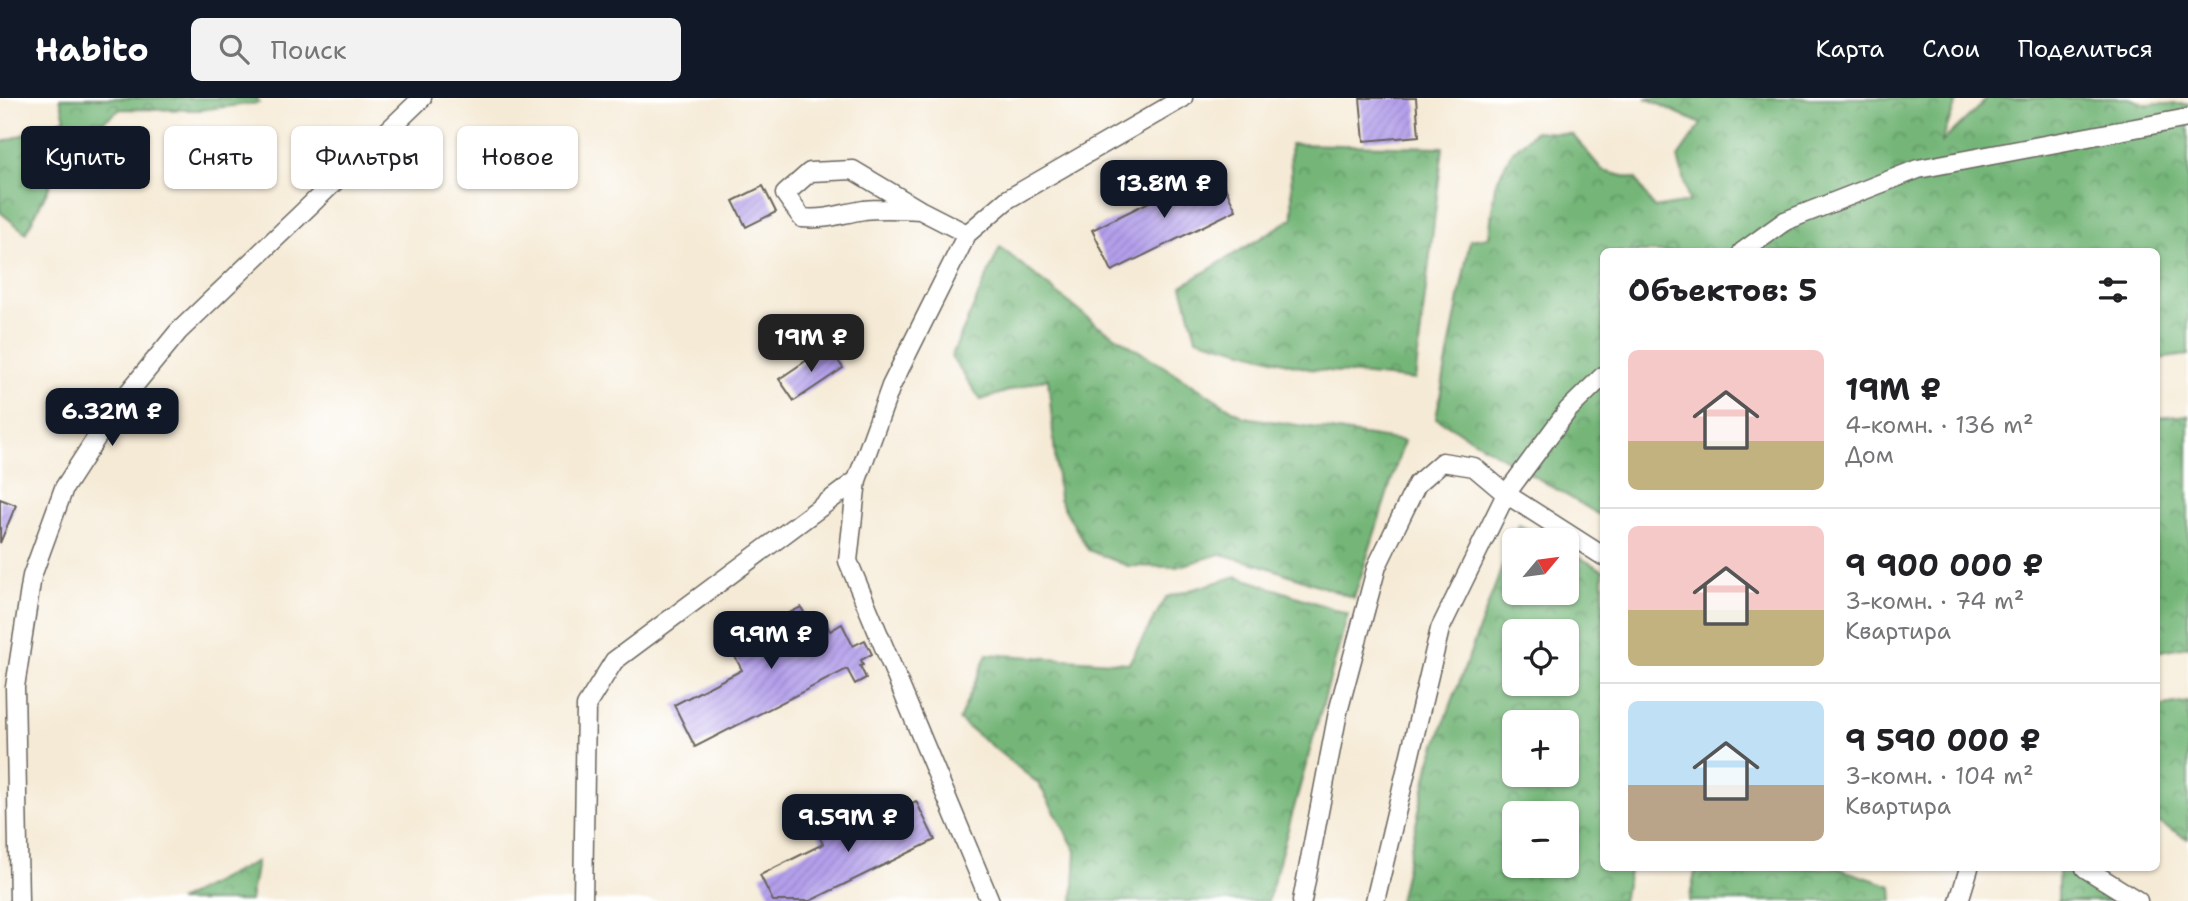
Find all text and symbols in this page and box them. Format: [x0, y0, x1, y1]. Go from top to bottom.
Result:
search box [191, 18, 681, 81]
text: Habito [35, 27, 149, 72]
icon: search [215, 30, 253, 68]
text: Поиск [271, 32, 347, 67]
text: Карта [1816, 33, 1884, 65]
text: Слои [1922, 33, 1980, 65]
text: Поделиться [2018, 33, 2153, 65]
chip: Купить [21, 126, 150, 189]
chip: Снять [164, 126, 277, 189]
chip: Фильтры [291, 126, 443, 189]
chip: Новое [457, 126, 578, 189]
pin: 13.8M ₽ [1099, 160, 1229, 220]
text: 13.8M ₽ [1116, 168, 1212, 198]
text: Объектов: 5 [1628, 270, 1817, 311]
icon: filters [2094, 271, 2132, 309]
pin: 19M ₽ [762, 314, 860, 374]
text: 19M ₽ [774, 322, 848, 352]
text: 19M ₽ [1845, 369, 1941, 410]
icon: home [1684, 378, 1768, 462]
pin: 6.32M ₽ [47, 388, 177, 448]
text: 6.32M ₽ [62, 396, 162, 426]
text: 4-комн. · 136 m² [1845, 410, 2034, 440]
text: Дом [1845, 440, 1894, 470]
north arrow [1502, 528, 1578, 606]
map controls [1502, 528, 1579, 878]
text: 9 900 000 ₽ [1845, 545, 2044, 586]
icon: home [1684, 554, 1768, 638]
text: 3-комн. · 74 m² [1845, 586, 2024, 616]
pin: 9.9M ₽ [714, 612, 828, 671]
text: Квартира [1845, 616, 1951, 646]
text: 9.9M ₽ [729, 619, 813, 649]
button: locate [1502, 619, 1579, 696]
button: + [1502, 710, 1579, 787]
text: 9 590 000 ₽ [1845, 720, 2041, 761]
icon: home [1684, 729, 1768, 813]
text: 3-комн. · 104 m² [1845, 761, 2034, 791]
text: Квартира [1845, 791, 1951, 821]
pin: 9.59M ₽ [783, 794, 913, 854]
button: − [1502, 801, 1579, 878]
text: 9.59M ₽ [798, 802, 898, 832]

